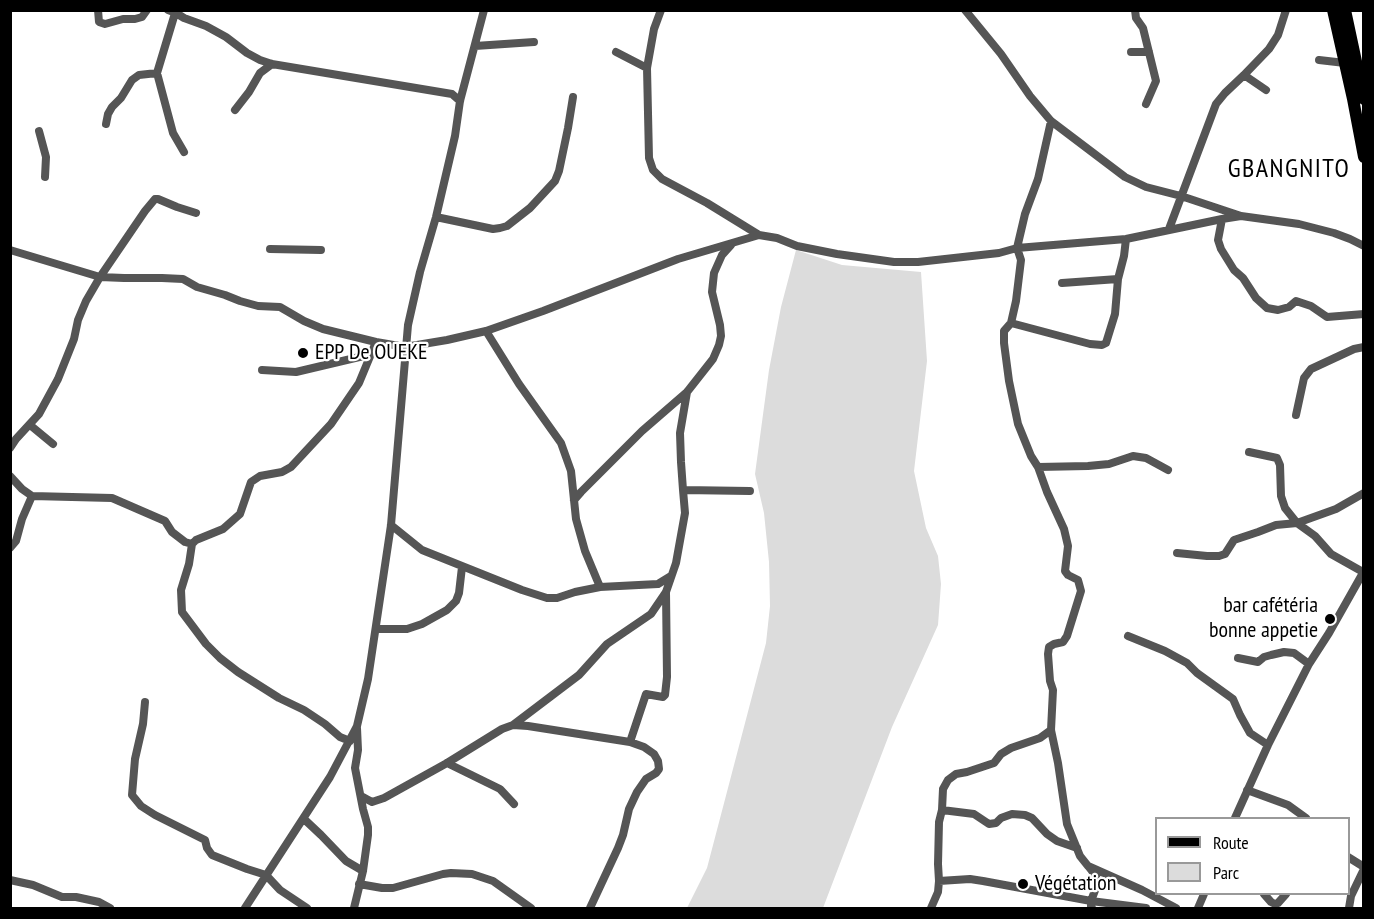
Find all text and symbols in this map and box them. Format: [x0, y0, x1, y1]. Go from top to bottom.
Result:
district label: GBANGNITO [1228, 154, 1350, 186]
place label: EPP De OUEKE [315, 340, 428, 366]
marker: EPP De OUEKE [296, 346, 310, 360]
place label: bar cafétéria bonne appetie [1209, 593, 1318, 644]
marker: bar cafétéria bonne appetie [1323, 612, 1337, 626]
legend [1155, 817, 1350, 895]
text: Route [1213, 831, 1249, 854]
text: Parc [1213, 861, 1239, 884]
place label: Végétation [1035, 871, 1116, 897]
marker: Végétation [1016, 877, 1030, 891]

